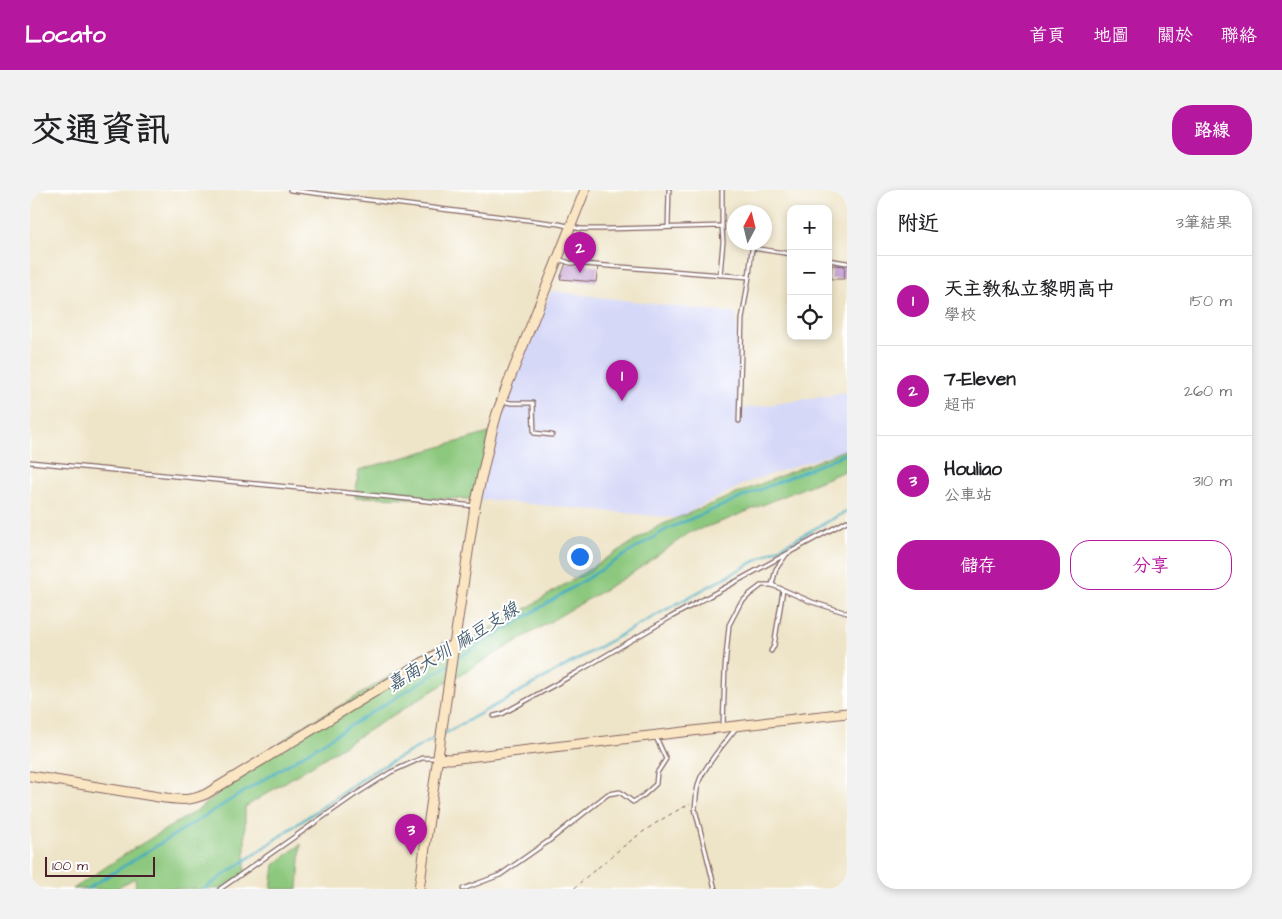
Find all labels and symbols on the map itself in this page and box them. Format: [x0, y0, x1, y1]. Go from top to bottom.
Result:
north arrow [727, 205, 772, 250]
pin: 2 [564, 232, 596, 273]
pin: 1 [606, 360, 638, 401]
your location [567, 544, 593, 570]
water label: 嘉南大圳 麻豆支線 [382, 596, 525, 698]
pin: 3 [395, 814, 427, 855]
scale bar [45, 854, 155, 877]

